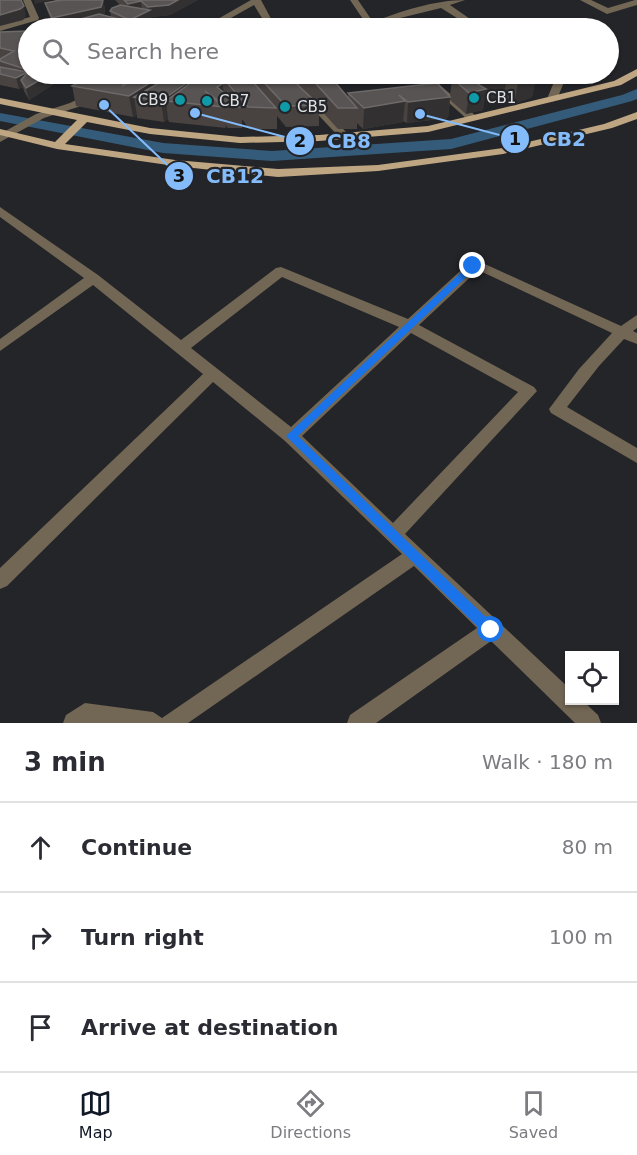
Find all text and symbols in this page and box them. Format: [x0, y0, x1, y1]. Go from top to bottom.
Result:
search box [18, 18, 619, 84]
icon: search [39, 35, 72, 68]
text: Search here [87, 39, 219, 64]
place label: CB1 [486, 89, 516, 107]
place label: CB9 [138, 91, 168, 109]
marker: CB1 [467, 91, 481, 105]
place label: CB7 [219, 92, 249, 110]
marker: CB9 [173, 93, 187, 107]
marker: CB7 [200, 94, 214, 108]
place label: CB5 [297, 98, 327, 116]
marker: CB5 [278, 100, 292, 114]
callout: CB2 [500, 120, 598, 158]
callout: CB8 [285, 122, 382, 160]
text: CB2 [542, 127, 586, 151]
text: 1 [509, 128, 521, 149]
text: CB8 [327, 129, 371, 153]
text: 2 [294, 130, 306, 151]
callout: CB12 [164, 157, 276, 195]
text: CB12 [206, 164, 264, 188]
text: 3 [173, 165, 185, 186]
route end [459, 252, 485, 278]
route start [477, 616, 503, 642]
map controls [565, 651, 619, 705]
button: locate [565, 651, 619, 705]
text: 3 min [24, 747, 106, 777]
text: Walk · 180 m [482, 750, 613, 774]
icon: ahead [24, 831, 57, 864]
text: Continue [81, 835, 192, 860]
text: 80 m [562, 835, 613, 859]
icon: right [24, 921, 57, 954]
text: Turn right [81, 925, 204, 950]
text: 100 m [549, 925, 613, 949]
icon: arrive [24, 1011, 57, 1044]
text: Arrive at destination [81, 1015, 338, 1040]
tab: Map [79, 1087, 113, 1142]
tab: Directions [270, 1087, 351, 1142]
tab: Saved [509, 1087, 558, 1142]

